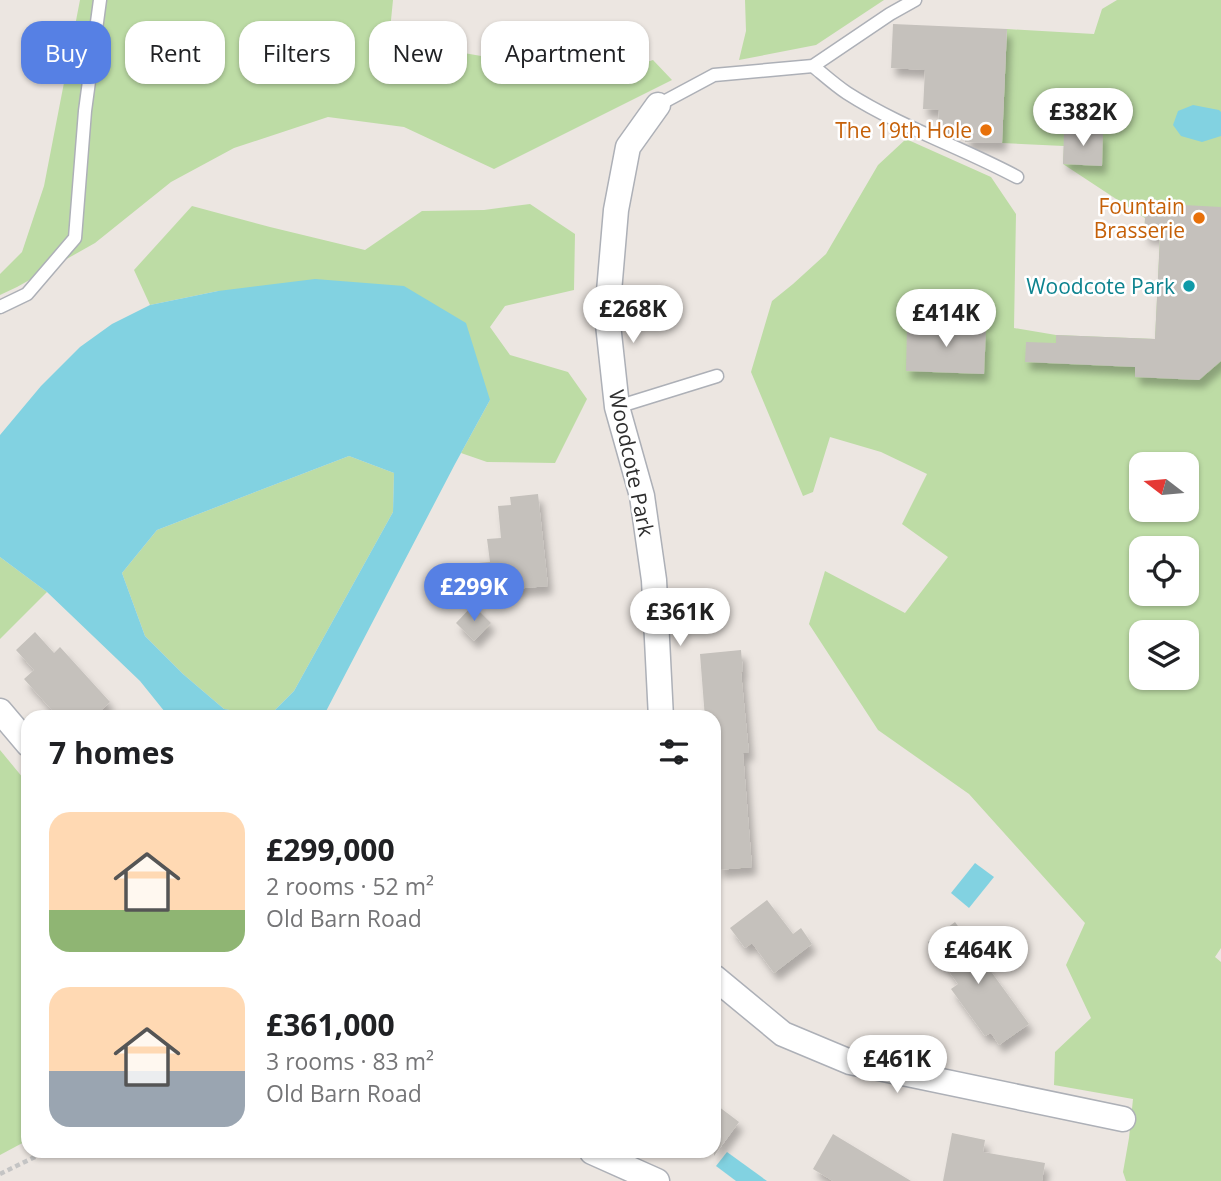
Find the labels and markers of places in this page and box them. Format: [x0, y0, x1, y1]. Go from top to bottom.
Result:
pin: £382K [1034, 88, 1132, 148]
place label: The 19th Hole [835, 116, 972, 144]
marker: The 19th Hole [978, 122, 994, 138]
place label: Fountain Brasserie [1094, 192, 1185, 244]
marker: Fountain Brasserie [1191, 210, 1207, 226]
place label: Woodcote Park [1026, 272, 1175, 300]
marker: Woodcote Park [1181, 278, 1197, 294]
pin: £268K [584, 286, 682, 345]
pin: £414K [897, 290, 995, 349]
pin: £299K [425, 564, 523, 623]
pin: £361K [631, 588, 729, 648]
pin: £464K [929, 926, 1027, 986]
pin: £461K [848, 1036, 946, 1095]

